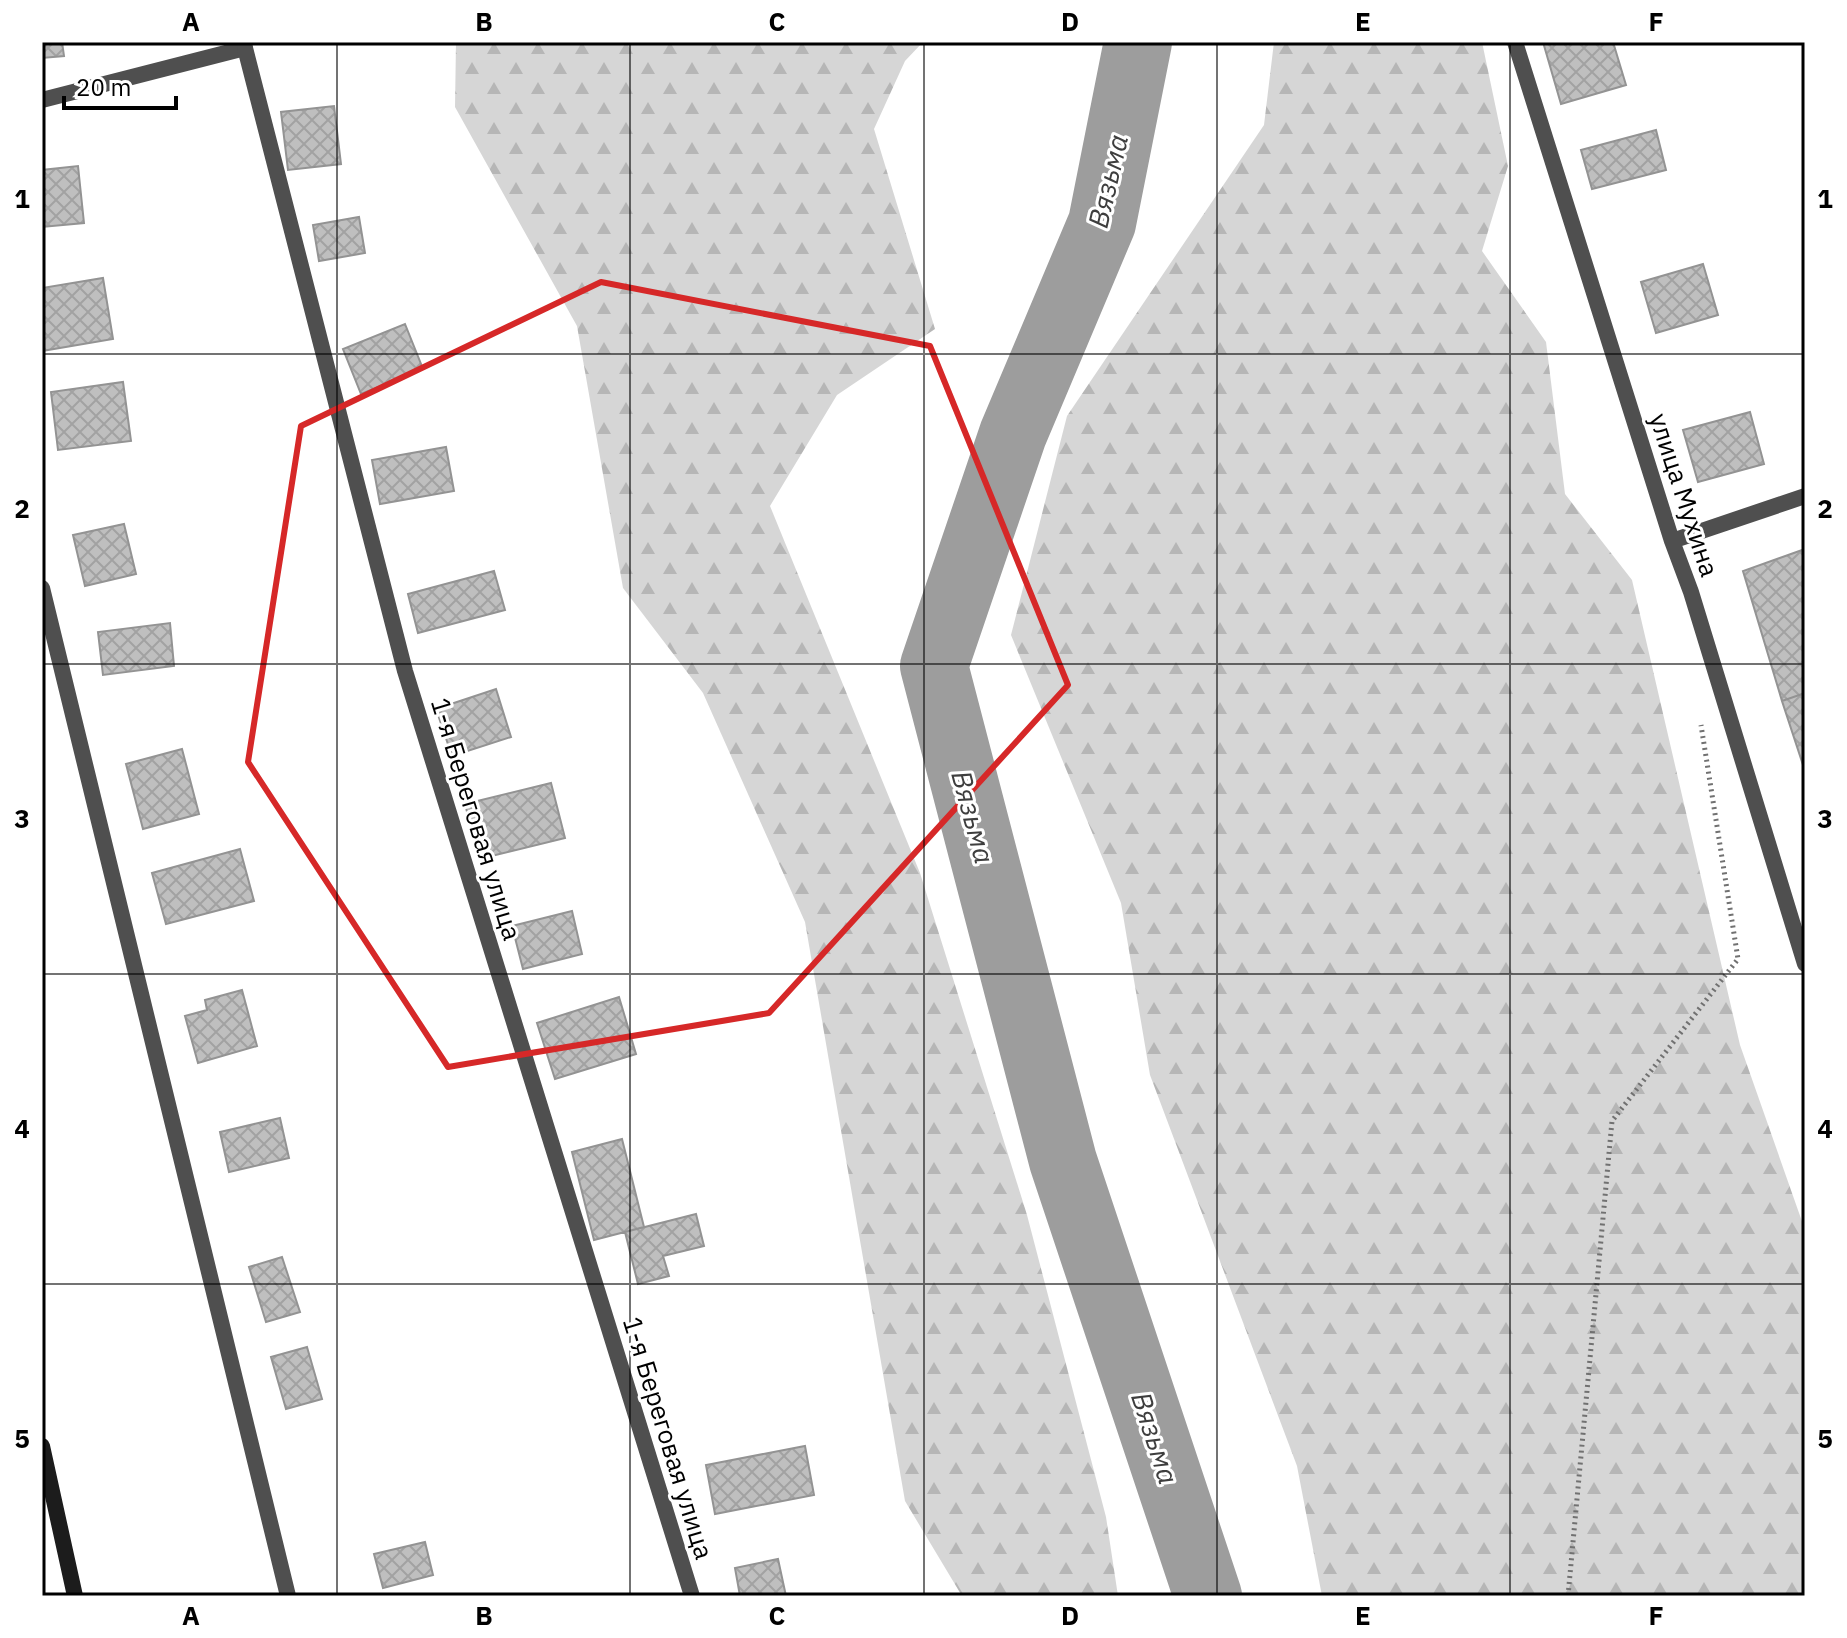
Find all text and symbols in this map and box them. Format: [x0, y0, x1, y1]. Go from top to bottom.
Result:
text: A [182, 4, 200, 38]
text: B [475, 4, 493, 38]
text: C [769, 4, 786, 38]
text: D [1061, 4, 1079, 38]
text: E [1355, 4, 1371, 38]
text: F [1648, 4, 1664, 38]
scale bar [64, 60, 176, 110]
text: 20 m [76, 71, 131, 103]
water label: Вязьма [1079, 131, 1136, 231]
text: 1 [14, 181, 30, 215]
text: 1 [1817, 181, 1833, 215]
street label: улица Мухина [1643, 409, 1727, 581]
text: 2 [14, 491, 30, 525]
text: 2 [1817, 491, 1833, 525]
street label: 1-я Береговая улица [424, 693, 530, 944]
water label: Вязьма [943, 766, 1004, 867]
text: 3 [14, 801, 30, 835]
text: 3 [1817, 801, 1833, 835]
text: 4 [14, 1111, 30, 1145]
text: 4 [1817, 1111, 1833, 1145]
street label: 1-я Береговая улица [616, 1312, 722, 1563]
water label: Вязьма [1123, 1387, 1188, 1489]
text: 5 [14, 1421, 30, 1455]
text: 5 [1817, 1421, 1833, 1455]
text: A [182, 1598, 200, 1632]
text: B [475, 1598, 493, 1632]
text: C [769, 1598, 786, 1632]
text: D [1061, 1598, 1079, 1632]
text: E [1355, 1598, 1371, 1632]
text: F [1648, 1598, 1664, 1632]

